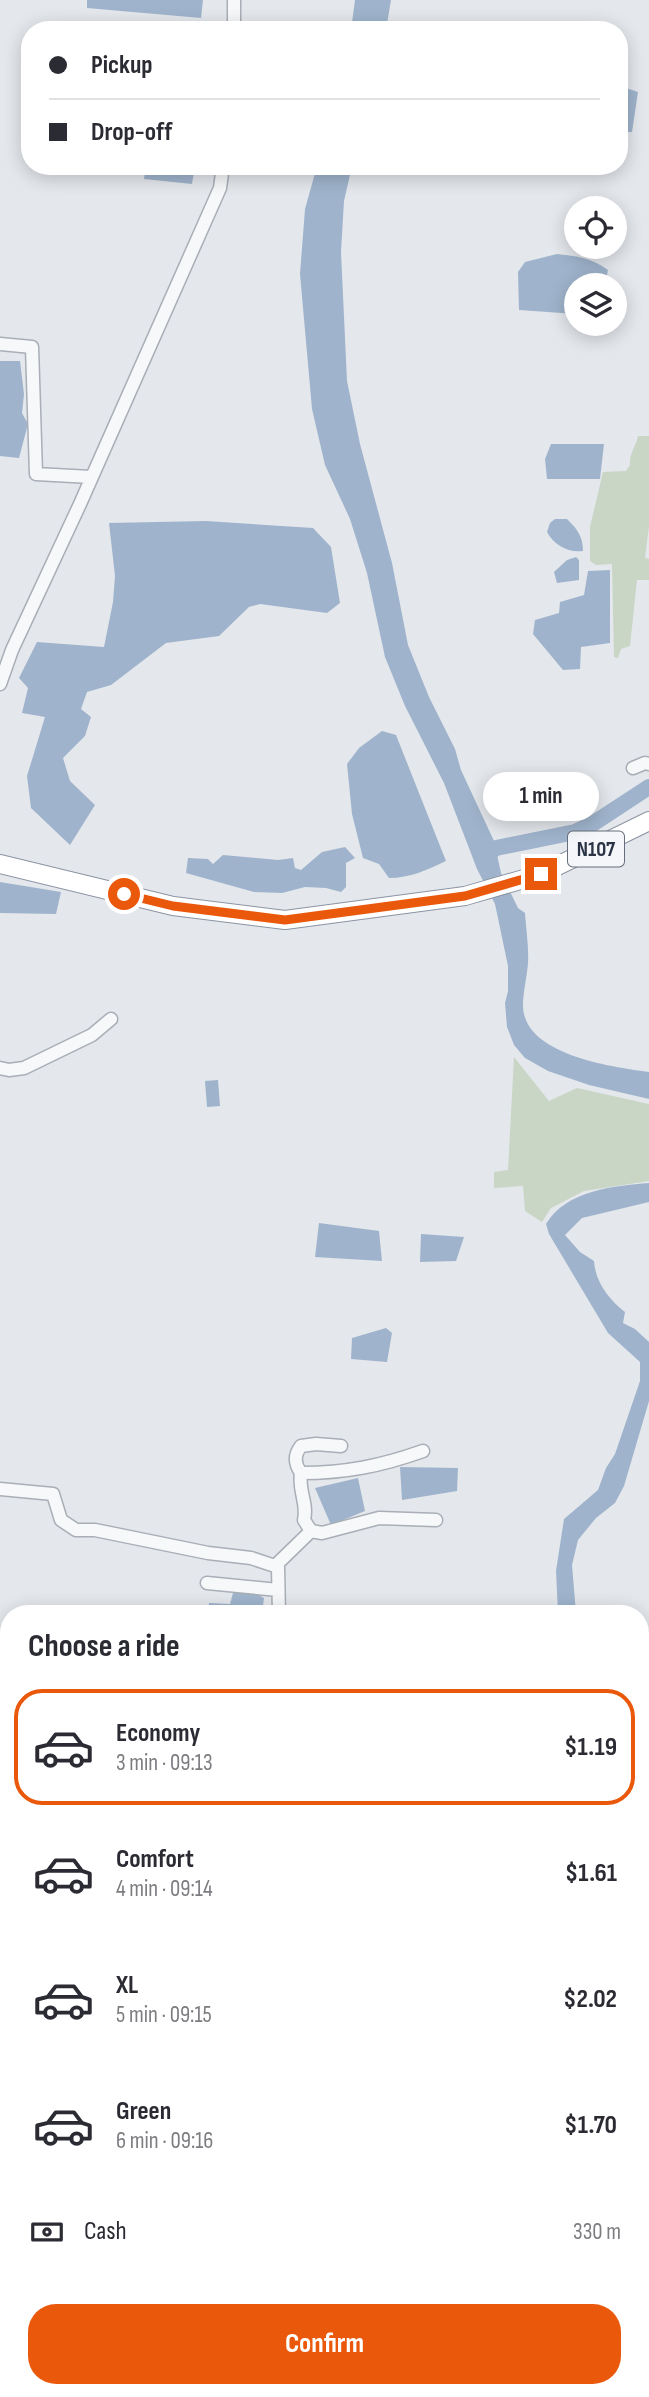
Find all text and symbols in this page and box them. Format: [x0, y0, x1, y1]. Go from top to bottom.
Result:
text: Pickup [91, 50, 153, 81]
text: Drop-off [91, 117, 172, 148]
map controls [564, 196, 627, 336]
button: locate [564, 196, 627, 259]
button: layers [564, 273, 627, 336]
callout: 1 min [483, 772, 599, 822]
text: 1 min [520, 782, 562, 810]
road number: N107 [568, 832, 624, 866]
route end [525, 858, 557, 890]
route start [108, 878, 140, 910]
text: Choose a ride [28, 1627, 180, 1666]
icon: car [32, 1716, 95, 1779]
text: Economy [116, 1718, 200, 1749]
text: $1.19 [564, 1732, 617, 1763]
text: 3 min · 09:13 [116, 1749, 213, 1777]
icon: car [32, 1842, 95, 1905]
text: Comfort [116, 1844, 194, 1875]
text: $1.61 [565, 1858, 617, 1889]
text: 4 min · 09:14 [116, 1875, 213, 1903]
icon: car [32, 1968, 95, 2031]
text: XL [116, 1970, 138, 2001]
text: $2.02 [563, 1984, 617, 2015]
text: 5 min · 09:15 [116, 2001, 212, 2029]
icon: car [32, 2094, 95, 2157]
text: Green [116, 2096, 171, 2127]
text: $1.70 [564, 2110, 617, 2141]
text: 6 min · 09:16 [116, 2127, 213, 2155]
icon: cash [28, 2213, 66, 2251]
text: Cash [84, 2216, 127, 2247]
text: 330 m [573, 2218, 621, 2246]
button: Confirm [28, 2304, 621, 2384]

